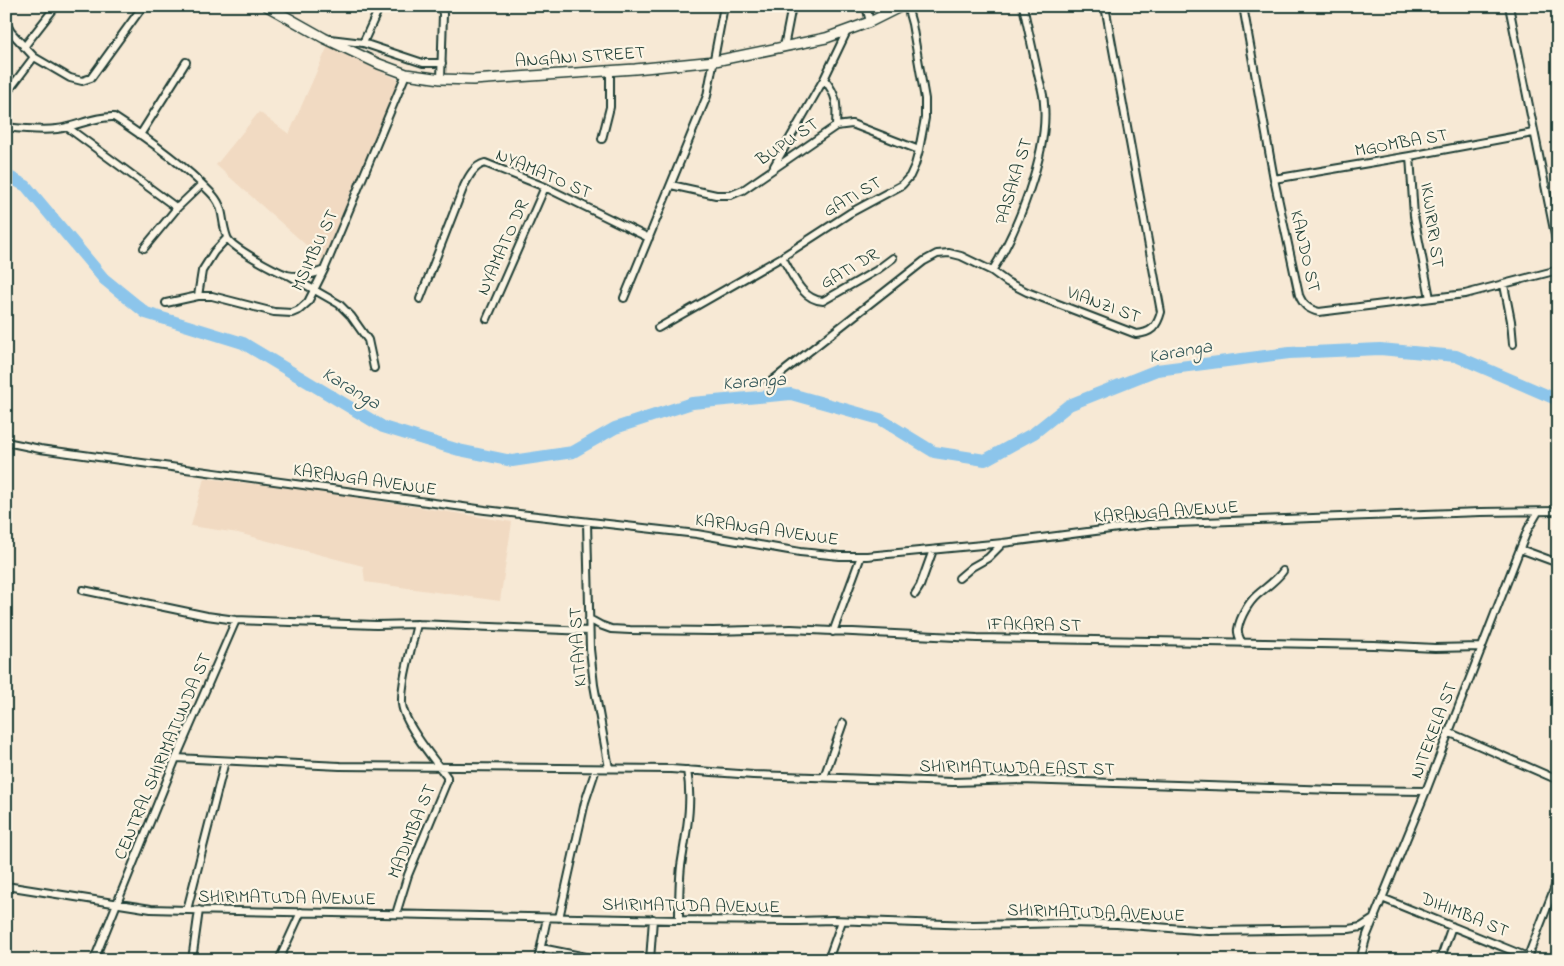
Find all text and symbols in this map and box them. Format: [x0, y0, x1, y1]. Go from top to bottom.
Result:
street label: ANGANI STREET [514, 40, 646, 76]
street label: BUPU ST [751, 112, 825, 174]
street label: MGOMBA ST [1353, 123, 1450, 165]
street label: PASAKA ST [989, 135, 1040, 228]
street label: NYAMATO ST [491, 143, 595, 207]
street label: GATI ST [819, 171, 887, 225]
street label: IKWIRIRI ST [1412, 181, 1450, 270]
street label: NYAMATO DR [471, 196, 537, 300]
street label: MSIMBU ST [286, 206, 346, 296]
street label: KANDO ST [1282, 208, 1326, 295]
street label: GATI DR [816, 243, 884, 297]
street label: VIANZI ST [1062, 280, 1144, 331]
water label: Karanga [1147, 333, 1215, 372]
water label: Karanga [316, 361, 386, 418]
water label: Karanga [721, 367, 788, 399]
street label: KARANGA AVENUE [291, 458, 438, 504]
street label: KARANGA AVENUE [1093, 495, 1239, 531]
street label: KARANGA AVENUE [693, 508, 840, 554]
street label: KITAYA ST [563, 606, 595, 688]
street label: IFAKARA ST [987, 612, 1081, 640]
street label: CENTRAL SHIRIMATUNDA ST [108, 649, 219, 864]
street label: NITEKELA ST [1405, 679, 1465, 783]
street label: SHIRIMATUNDA EAST ST [919, 754, 1115, 784]
street label: MADIMBA ST [382, 781, 444, 883]
street label: SHIRIMATUDA AVENUE [198, 884, 376, 914]
street label: DIHIMBA ST [1416, 886, 1512, 945]
street label: SHIRIMATUDA AVENUE [602, 892, 780, 922]
street label: SHIRIMATUDA AVENUE [1007, 898, 1185, 930]

